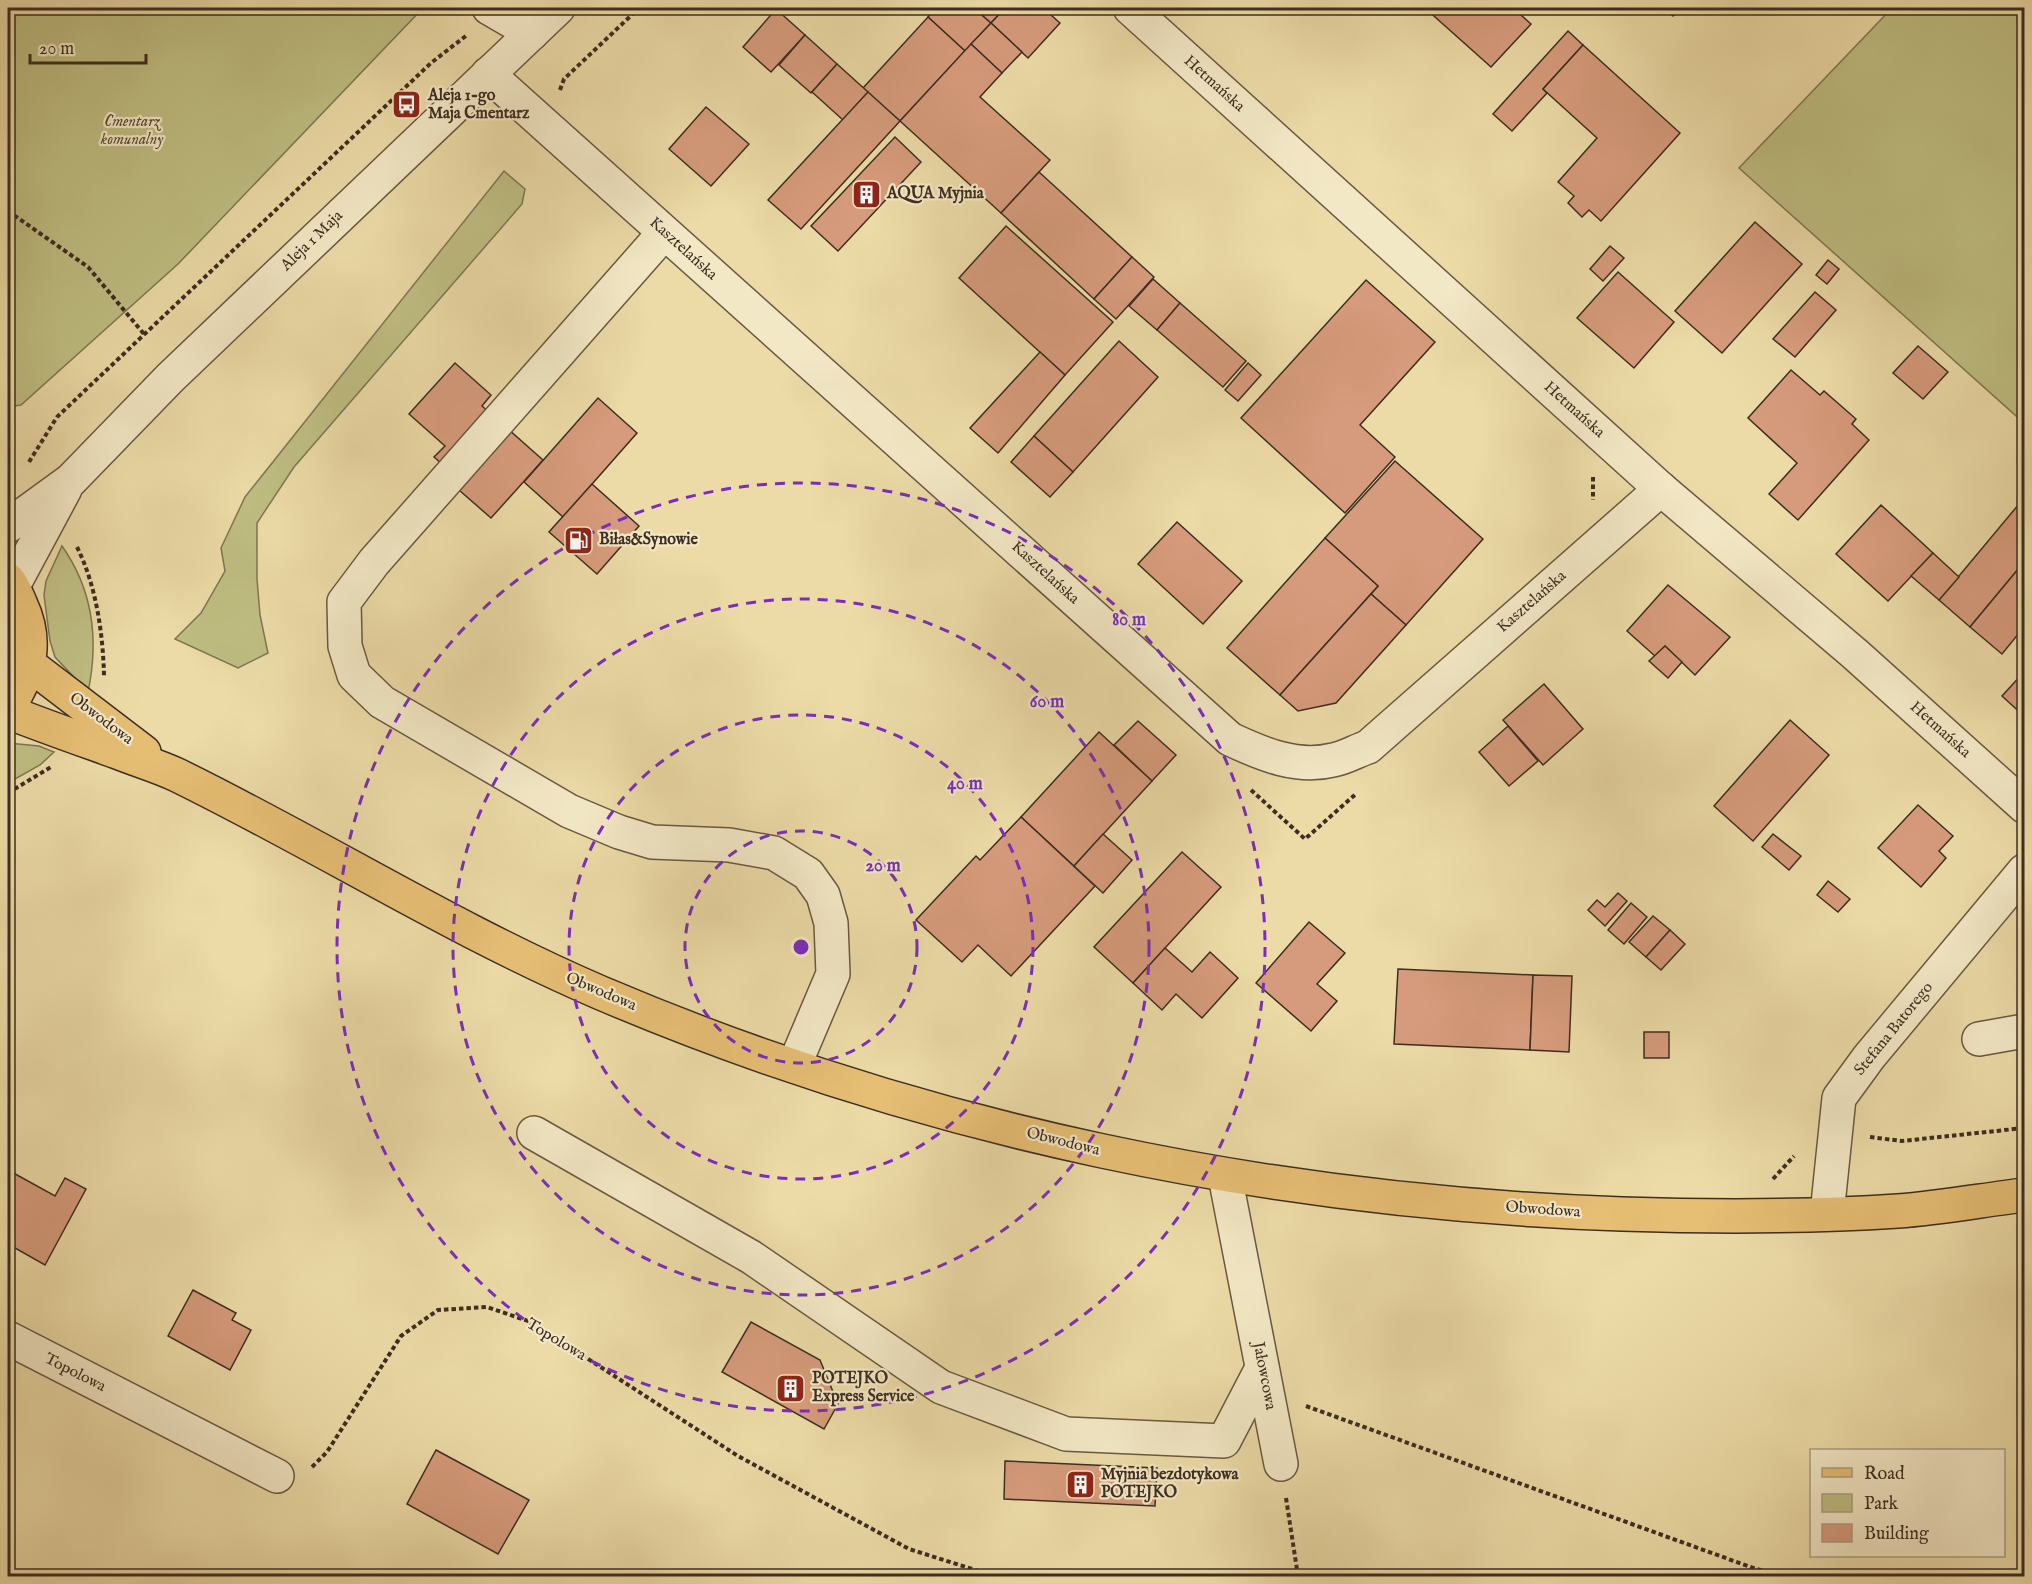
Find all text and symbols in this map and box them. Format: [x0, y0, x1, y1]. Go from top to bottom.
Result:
scale bar [30, 27, 146, 65]
text: 20 m [39, 38, 74, 61]
street label: Hetmańska [1179, 51, 1249, 117]
place label: Aleja 1-go Maja Cmentarz [427, 86, 530, 124]
bus stop icon: Aleja 1-go Maja Cmentarz [391, 89, 423, 121]
park label: Cmentarz komunalny [100, 112, 164, 150]
building icon: AQUA Myjnia [850, 178, 882, 210]
place label: AQUA Myjnia [886, 184, 985, 204]
street label: Aleja 1 Maja [276, 206, 347, 276]
street label: Kasztelańska [645, 213, 721, 285]
street label: Hetmańska [1539, 377, 1609, 443]
fuel station icon: Biłas&Synowie [562, 524, 594, 556]
place label: Biłas&Synowie [599, 530, 698, 550]
street label: Kasztelańska [1007, 537, 1083, 609]
street label: Kasztelańska [1493, 566, 1571, 638]
text: 80 m [1112, 609, 1146, 632]
street label: Obwodowa [65, 688, 137, 750]
text: 60 m [1030, 691, 1064, 714]
street label: Hetmańska [1905, 697, 1975, 763]
text: 40 m [947, 773, 983, 796]
text: 20 m [865, 855, 901, 878]
centre of rings [791, 937, 811, 957]
street label: Obwodowa [563, 968, 640, 1016]
street label: Stefana Batorego [1850, 978, 1938, 1080]
street label: Obwodowa [1024, 1123, 1102, 1161]
street label: Obwodowa [1505, 1197, 1581, 1223]
street label: Topolowa [522, 1314, 590, 1366]
street label: Jałowcowa [1247, 1338, 1280, 1412]
street label: Topolowa [41, 1349, 109, 1397]
place label: POTEJKO Express Service [812, 1369, 915, 1407]
building icon: POTEJKO Express Service [775, 1372, 807, 1404]
legend [1810, 1449, 2005, 1557]
text: Road [1864, 1463, 1905, 1486]
place label: Myjnia bezdotykowa POTEJKO [1101, 1465, 1240, 1503]
building icon: Myjnia bezdotykowa POTEJKO [1064, 1468, 1096, 1500]
text: Park [1864, 1493, 1899, 1516]
text: Building [1864, 1523, 1929, 1546]

